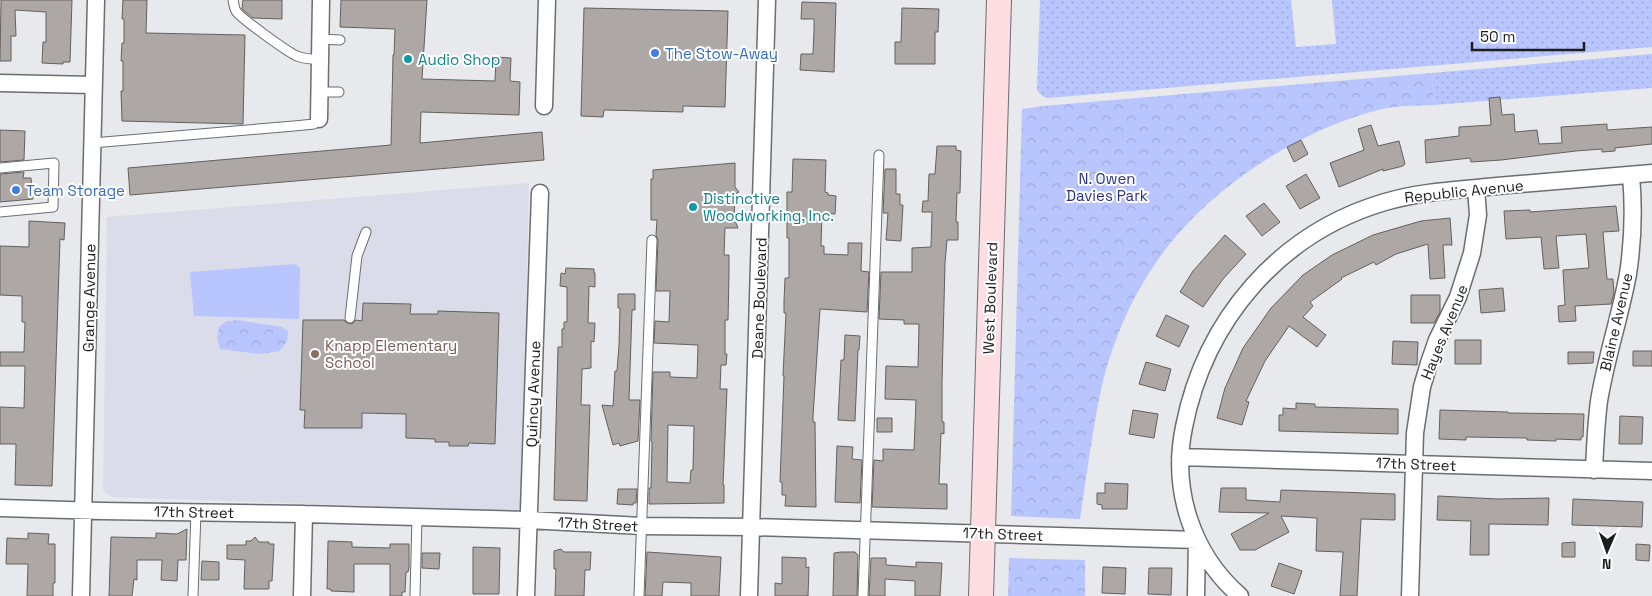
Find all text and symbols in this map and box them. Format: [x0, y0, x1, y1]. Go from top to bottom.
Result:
scale bar [1472, 20, 1584, 52]
text: 50 m [1480, 27, 1515, 46]
place label: The Stow-Away [665, 44, 778, 63]
marker: The Stow-Away [649, 47, 661, 59]
place label: Audio Shop [418, 50, 500, 69]
marker: Audio Shop [402, 53, 414, 65]
park label: N. Owen Davies Park [1066, 169, 1148, 205]
street label: Republic Avenue [1403, 175, 1525, 207]
place label: Team Storage [26, 181, 125, 200]
marker: Team Storage [10, 184, 22, 196]
place label: Distinctive Woodworking, Inc. [703, 189, 834, 225]
marker: Distinctive Woodworking, Inc. [687, 201, 699, 213]
street label: Deane Boulevard [747, 237, 771, 359]
street label: West Boulevard [979, 241, 1001, 355]
street label: Grange Avenue [79, 244, 99, 352]
street label: Blaine Avenue [1595, 271, 1637, 373]
street label: Hayes Avenue [1416, 282, 1472, 382]
place label: Knapp Elementary School [325, 336, 457, 372]
street label: Quincy Avenue [522, 340, 544, 448]
marker: Knapp Elementary School [309, 348, 321, 360]
street label: 17th Street [1375, 453, 1457, 475]
street label: 17th Street [154, 502, 235, 522]
street label: 17th Street [557, 512, 639, 536]
street label: 17th Street [962, 523, 1044, 545]
north arrow [1582, 526, 1632, 576]
text: N [1602, 555, 1612, 573]

